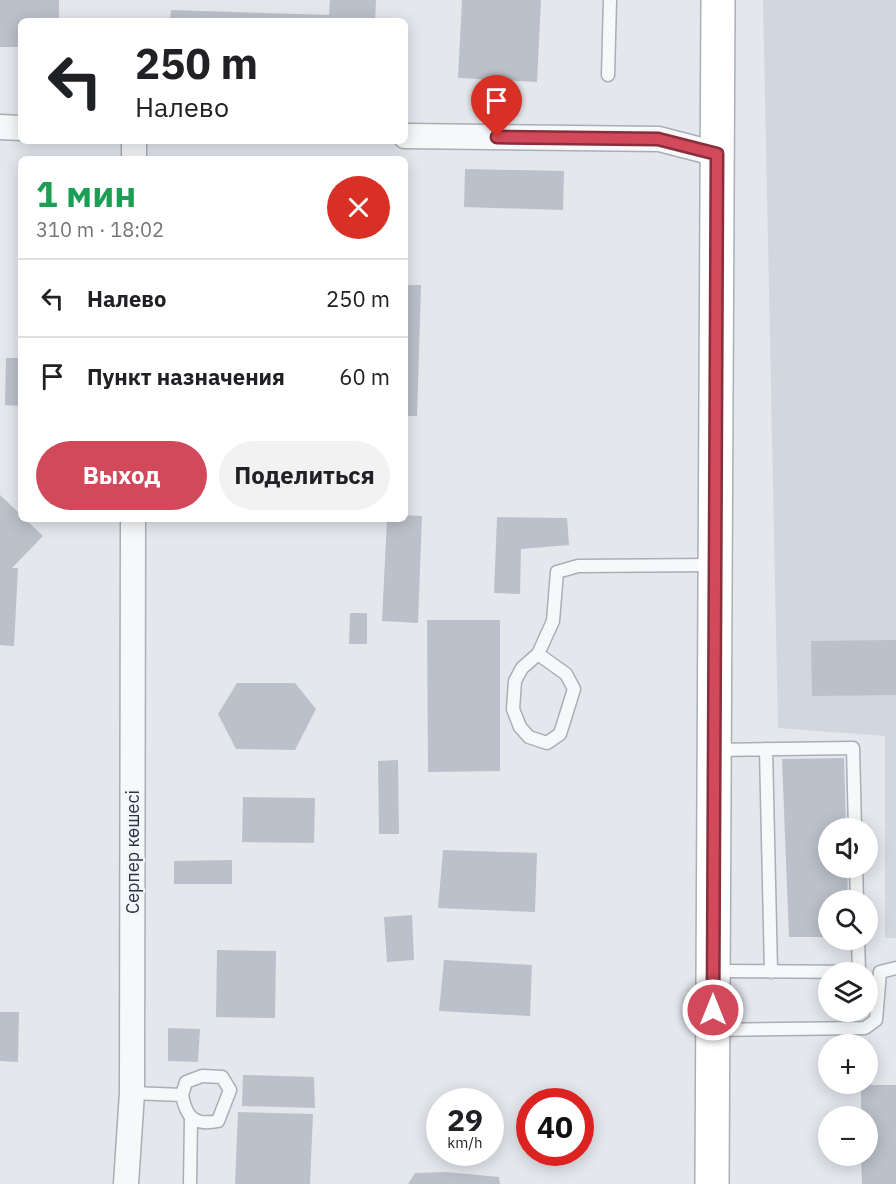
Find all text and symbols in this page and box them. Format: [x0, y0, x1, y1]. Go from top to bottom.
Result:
text: 250 m [135, 36, 258, 91]
icon: left [36, 42, 114, 120]
pin [471, 75, 522, 137]
icon: arrive [480, 84, 513, 117]
text: Налево [135, 89, 229, 124]
text: 1 мин [36, 170, 136, 217]
button: close [327, 176, 390, 239]
text: 310 m · 18:02 [36, 216, 164, 243]
icon: left [36, 282, 69, 315]
text: Налево [87, 284, 166, 313]
text: 250 m [326, 284, 390, 313]
icon: arrive [36, 360, 69, 393]
text: Пункт назначения [87, 362, 285, 391]
text: 60 m [339, 362, 390, 391]
button: Выход [36, 441, 207, 510]
button: Поделиться [219, 441, 390, 510]
street label: Серпер көшесі [121, 790, 144, 914]
map controls [818, 818, 878, 1166]
button: sound [818, 818, 878, 878]
button: search [818, 890, 878, 950]
button: layers [818, 962, 878, 1022]
position arrow [681, 978, 745, 1042]
button: + [818, 1034, 878, 1094]
speed limit sign: 40 [516, 1088, 594, 1166]
text: 29 [447, 1100, 483, 1139]
button: − [818, 1106, 878, 1166]
text: km/h [447, 1133, 483, 1152]

